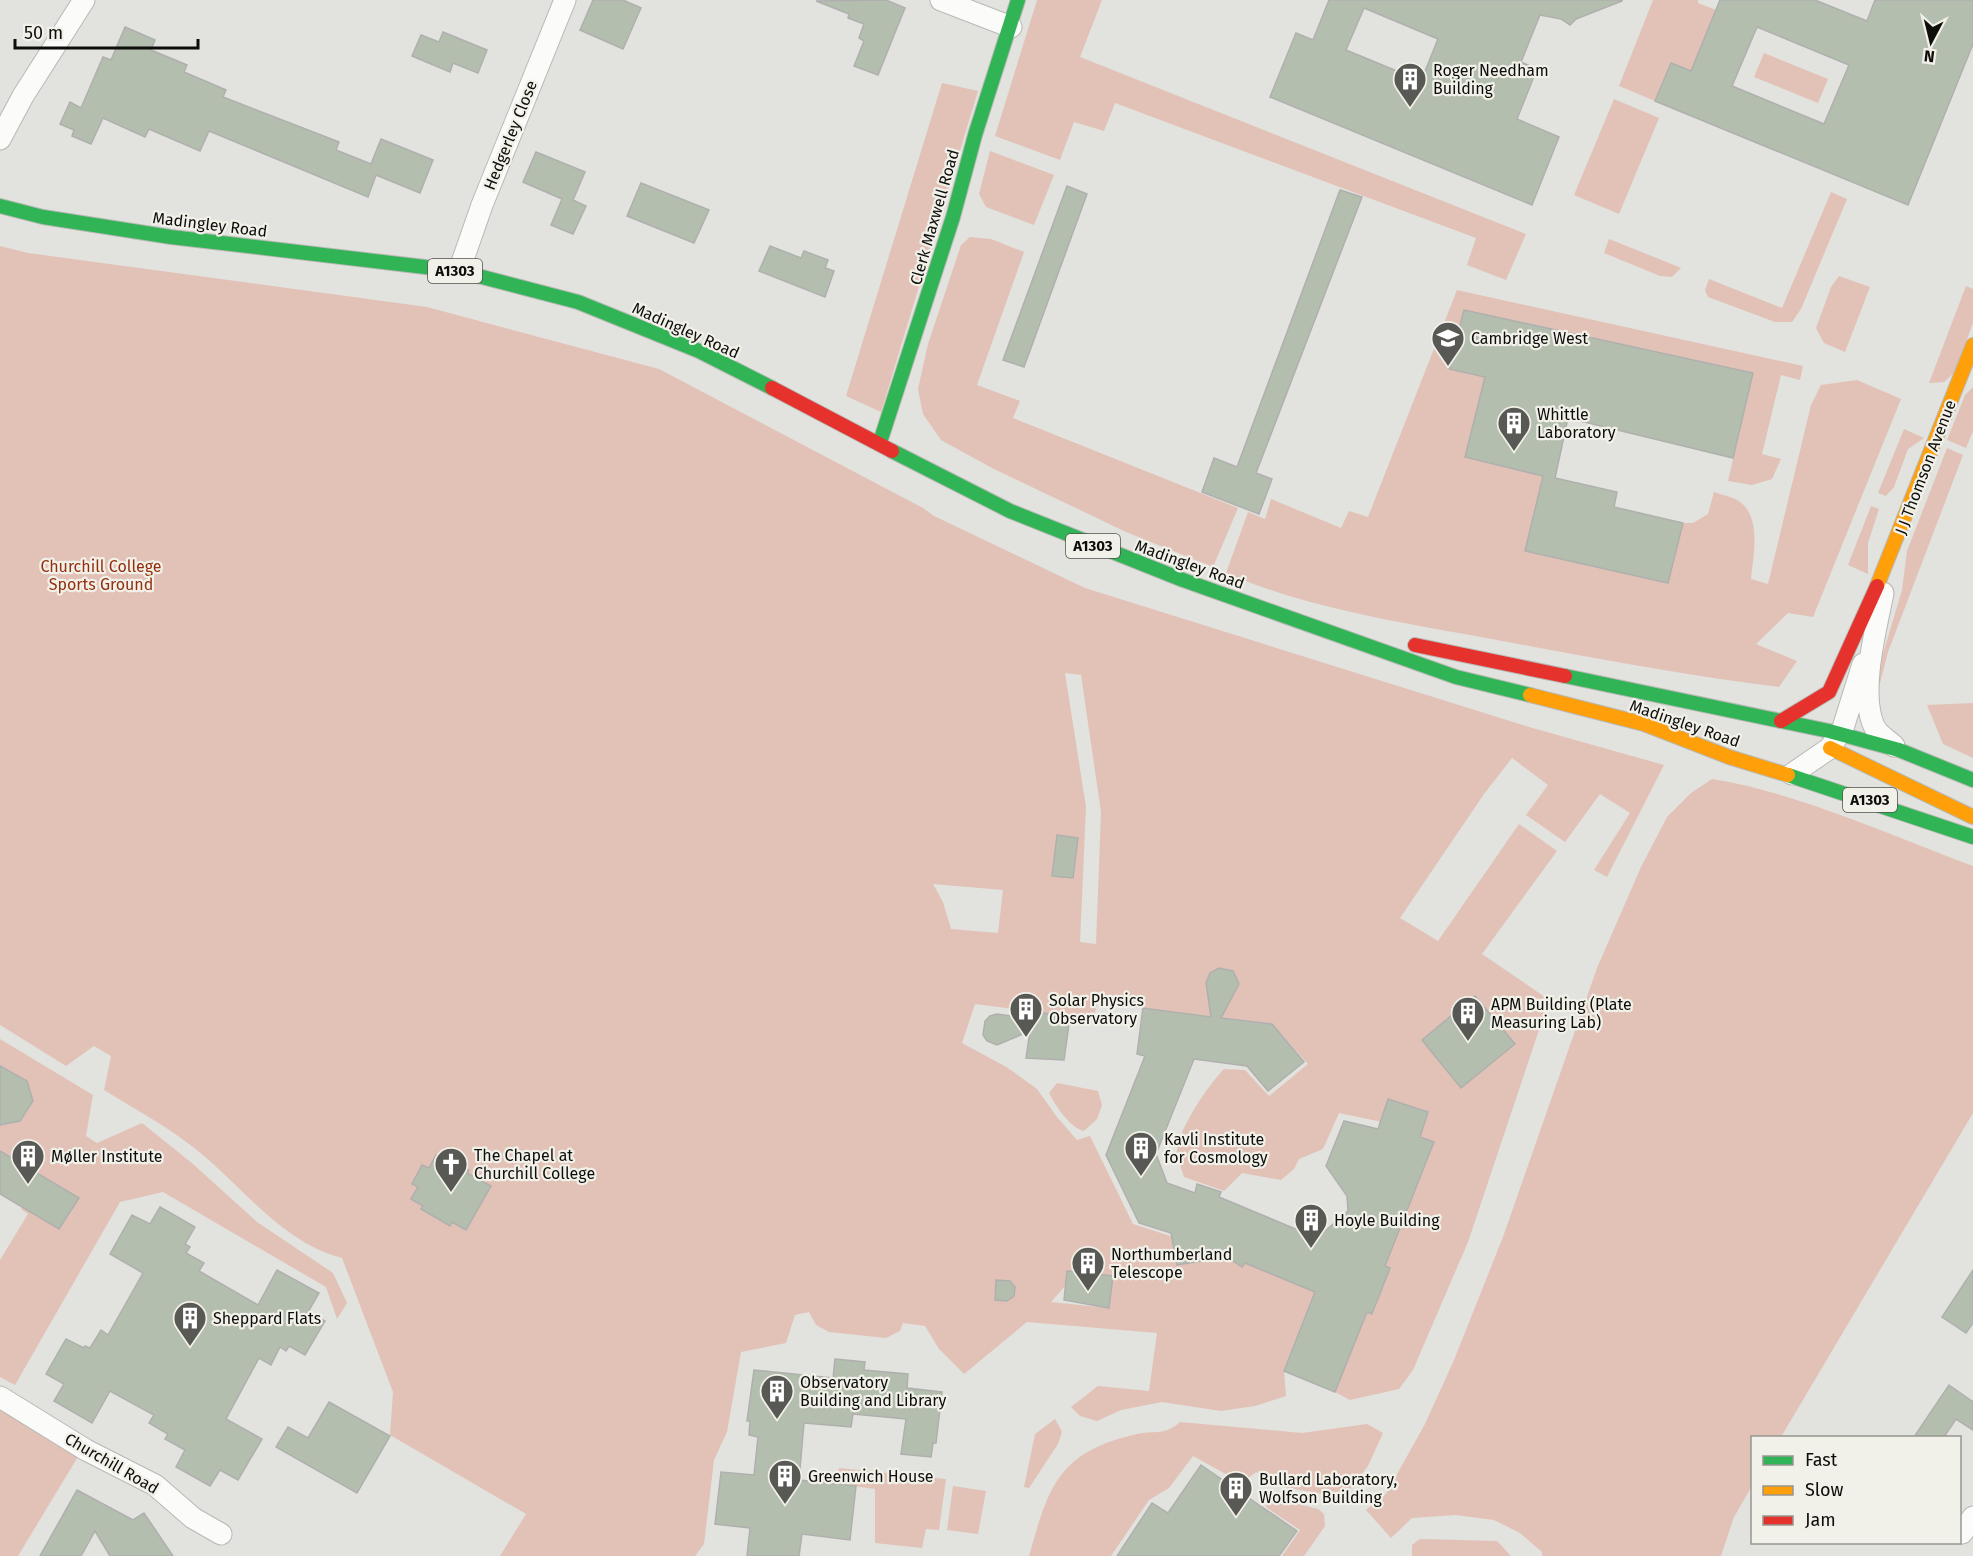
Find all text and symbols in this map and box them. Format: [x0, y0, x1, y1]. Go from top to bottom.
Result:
scale bar [15, 12, 198, 50]
north arrow [1901, 12, 1961, 72]
text: 50 m [24, 22, 63, 44]
text: N [1923, 46, 1936, 66]
building icon: Roger Needham Building [1392, 61, 1428, 108]
place label: Roger Needham Building [1433, 61, 1549, 98]
street label: Hedgerley Close [480, 78, 541, 193]
street label: Clerk Maxwell Road [906, 147, 963, 287]
street label: Madingley Road [152, 208, 268, 241]
road number: A1303 [428, 259, 482, 283]
street label: Madingley Road [629, 298, 742, 363]
school or university icon: Cambridge West [1430, 320, 1466, 367]
place label: Cambridge West [1471, 329, 1588, 348]
street label: J J Thomson Avenue [1891, 397, 1960, 537]
building icon: Whittle Laboratory [1496, 405, 1532, 452]
place label: Whittle Laboratory [1537, 405, 1616, 442]
road number: A1303 [1066, 534, 1120, 558]
street label: Madingley Road [1132, 536, 1247, 593]
park label: Churchill College Sports Ground [40, 557, 162, 594]
street label: Madingley Road [1627, 696, 1742, 751]
road number: A1303 [1843, 788, 1897, 812]
building icon: Solar Physics Observatory [1008, 991, 1044, 1038]
place label: Solar Physics Observatory [1049, 991, 1144, 1028]
building icon: APM Building (Plate Measuring Lab) [1450, 995, 1486, 1042]
place label: APM Building (Plate Measuring Lab) [1491, 995, 1632, 1032]
building icon: Kavli Institute for Cosmology [1123, 1130, 1159, 1177]
place label: Kavli Institute for Cosmology [1164, 1130, 1268, 1167]
building icon: Møller Institute [10, 1138, 46, 1185]
church icon: The Chapel at Churchill College [433, 1146, 469, 1193]
place label: The Chapel at Churchill College [474, 1146, 595, 1183]
place label: Møller Institute [51, 1147, 162, 1166]
building icon: Hoyle Building [1293, 1202, 1329, 1249]
place label: Hoyle Building [1334, 1211, 1440, 1230]
building icon: Northumberland Telescope [1070, 1245, 1106, 1292]
place label: Northumberland Telescope [1111, 1245, 1232, 1282]
building icon: Sheppard Flats [172, 1300, 208, 1347]
place label: Sheppard Flats [213, 1309, 321, 1328]
building icon: Observatory Building and Library [759, 1373, 795, 1420]
place label: Observatory Building and Library [800, 1373, 947, 1410]
street label: Churchill Road [61, 1429, 162, 1498]
legend [1751, 1436, 1961, 1544]
text: Fast [1805, 1449, 1838, 1471]
building icon: Greenwich House [767, 1458, 803, 1505]
place label: Greenwich House [808, 1467, 934, 1486]
building icon: Bullard Laboratory, Wolfson Building [1218, 1470, 1254, 1517]
place label: Bullard Laboratory, Wolfson Building [1259, 1470, 1398, 1507]
text: Slow [1805, 1479, 1844, 1501]
text: Jam [1805, 1509, 1836, 1531]

